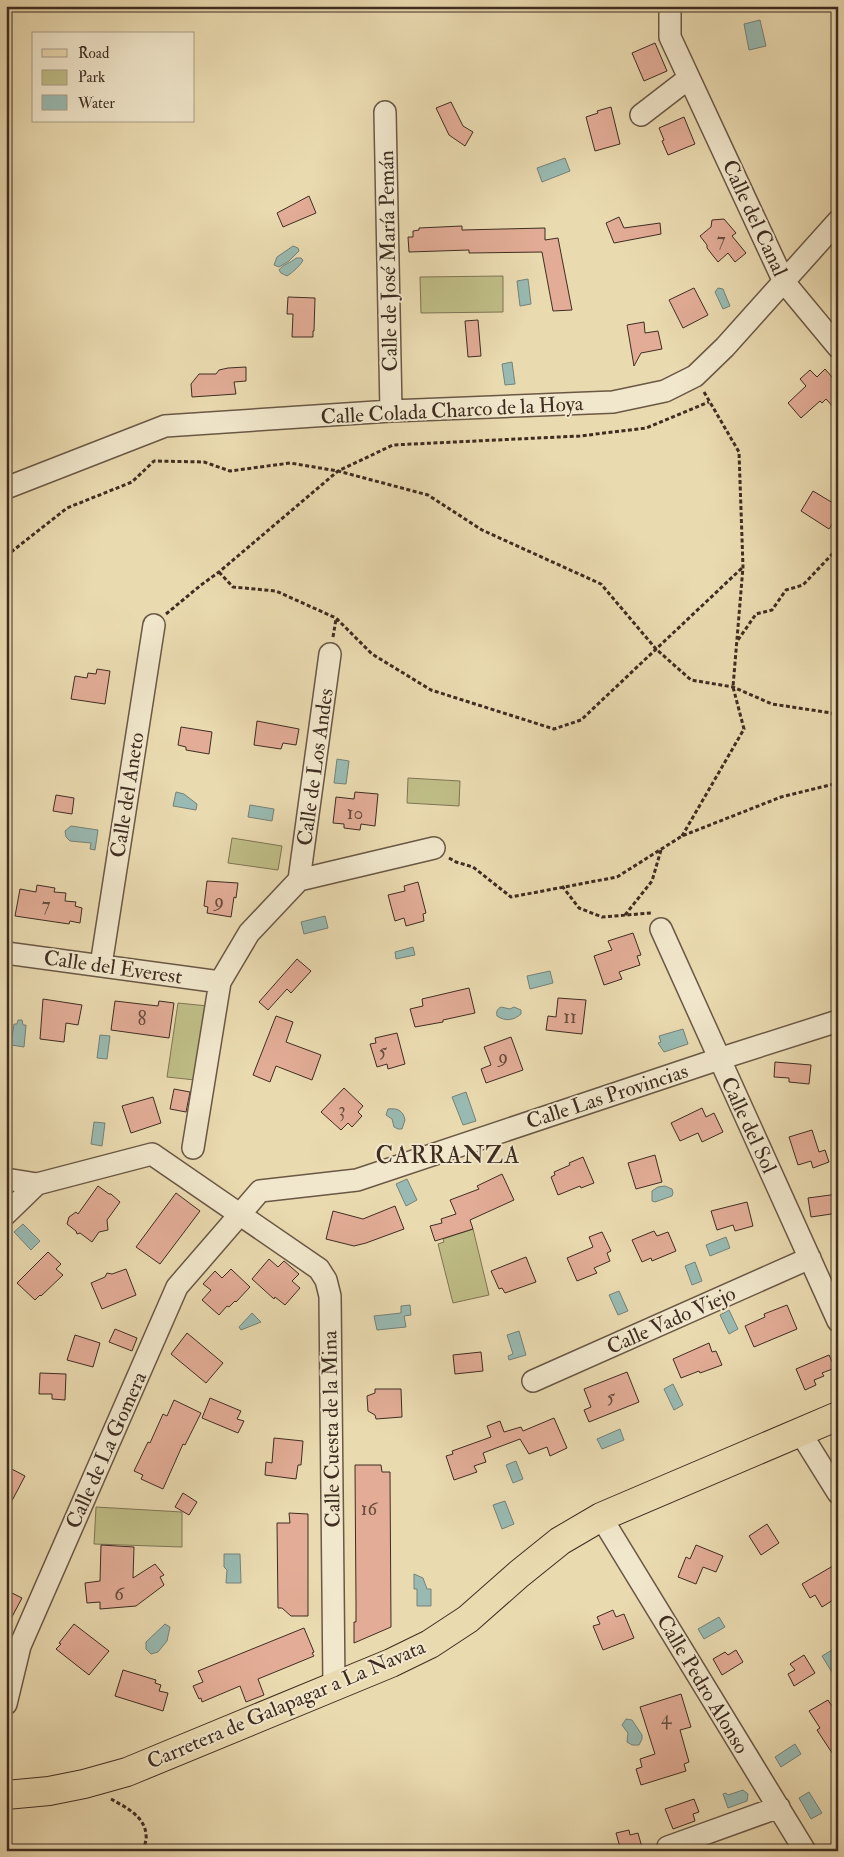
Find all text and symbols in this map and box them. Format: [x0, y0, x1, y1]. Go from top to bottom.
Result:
legend [32, 32, 195, 122]
text: Road [78, 44, 110, 63]
text: Park [78, 68, 105, 87]
text: Water [77, 94, 115, 113]
street label: Calle de José María Pemán [373, 150, 404, 372]
street label: Calle del Canal [716, 156, 794, 281]
house number: 7 [717, 228, 726, 252]
street label: Calle Colada Charco de la Hoya [320, 390, 584, 431]
street label: Calle de Los Andes [291, 687, 340, 848]
street label: Calle del Aneto [104, 730, 151, 860]
house number: 10 [347, 801, 363, 825]
house number: 9 [212, 889, 224, 913]
house number: 7 [42, 893, 51, 917]
street label: Calle del Everest [42, 944, 184, 991]
house number: 11 [563, 1005, 577, 1029]
house number: 8 [138, 1007, 147, 1031]
house number: 5 [379, 1039, 388, 1063]
house number: 9 [496, 1045, 508, 1069]
street label: Calle Las Provincias [523, 1058, 691, 1135]
street label: Calle del Sol [714, 1072, 783, 1179]
house number: 3 [338, 1098, 346, 1122]
district label: CARRANZA [375, 1140, 521, 1171]
street label: Calle Vado Viejo [602, 1280, 740, 1361]
street label: Calle Cuesta de la Mina [316, 1330, 347, 1528]
street label: Calle de La Gomera [60, 1367, 153, 1533]
house number: 5 [607, 1385, 616, 1409]
house number: 16 [361, 1497, 379, 1521]
house number: 6 [114, 1582, 125, 1606]
street label: Calle Pedro Alonso [650, 1610, 755, 1759]
street label: Carretera de Galapagar a La Navata [143, 1633, 430, 1775]
house number: 4 [661, 1706, 672, 1730]

